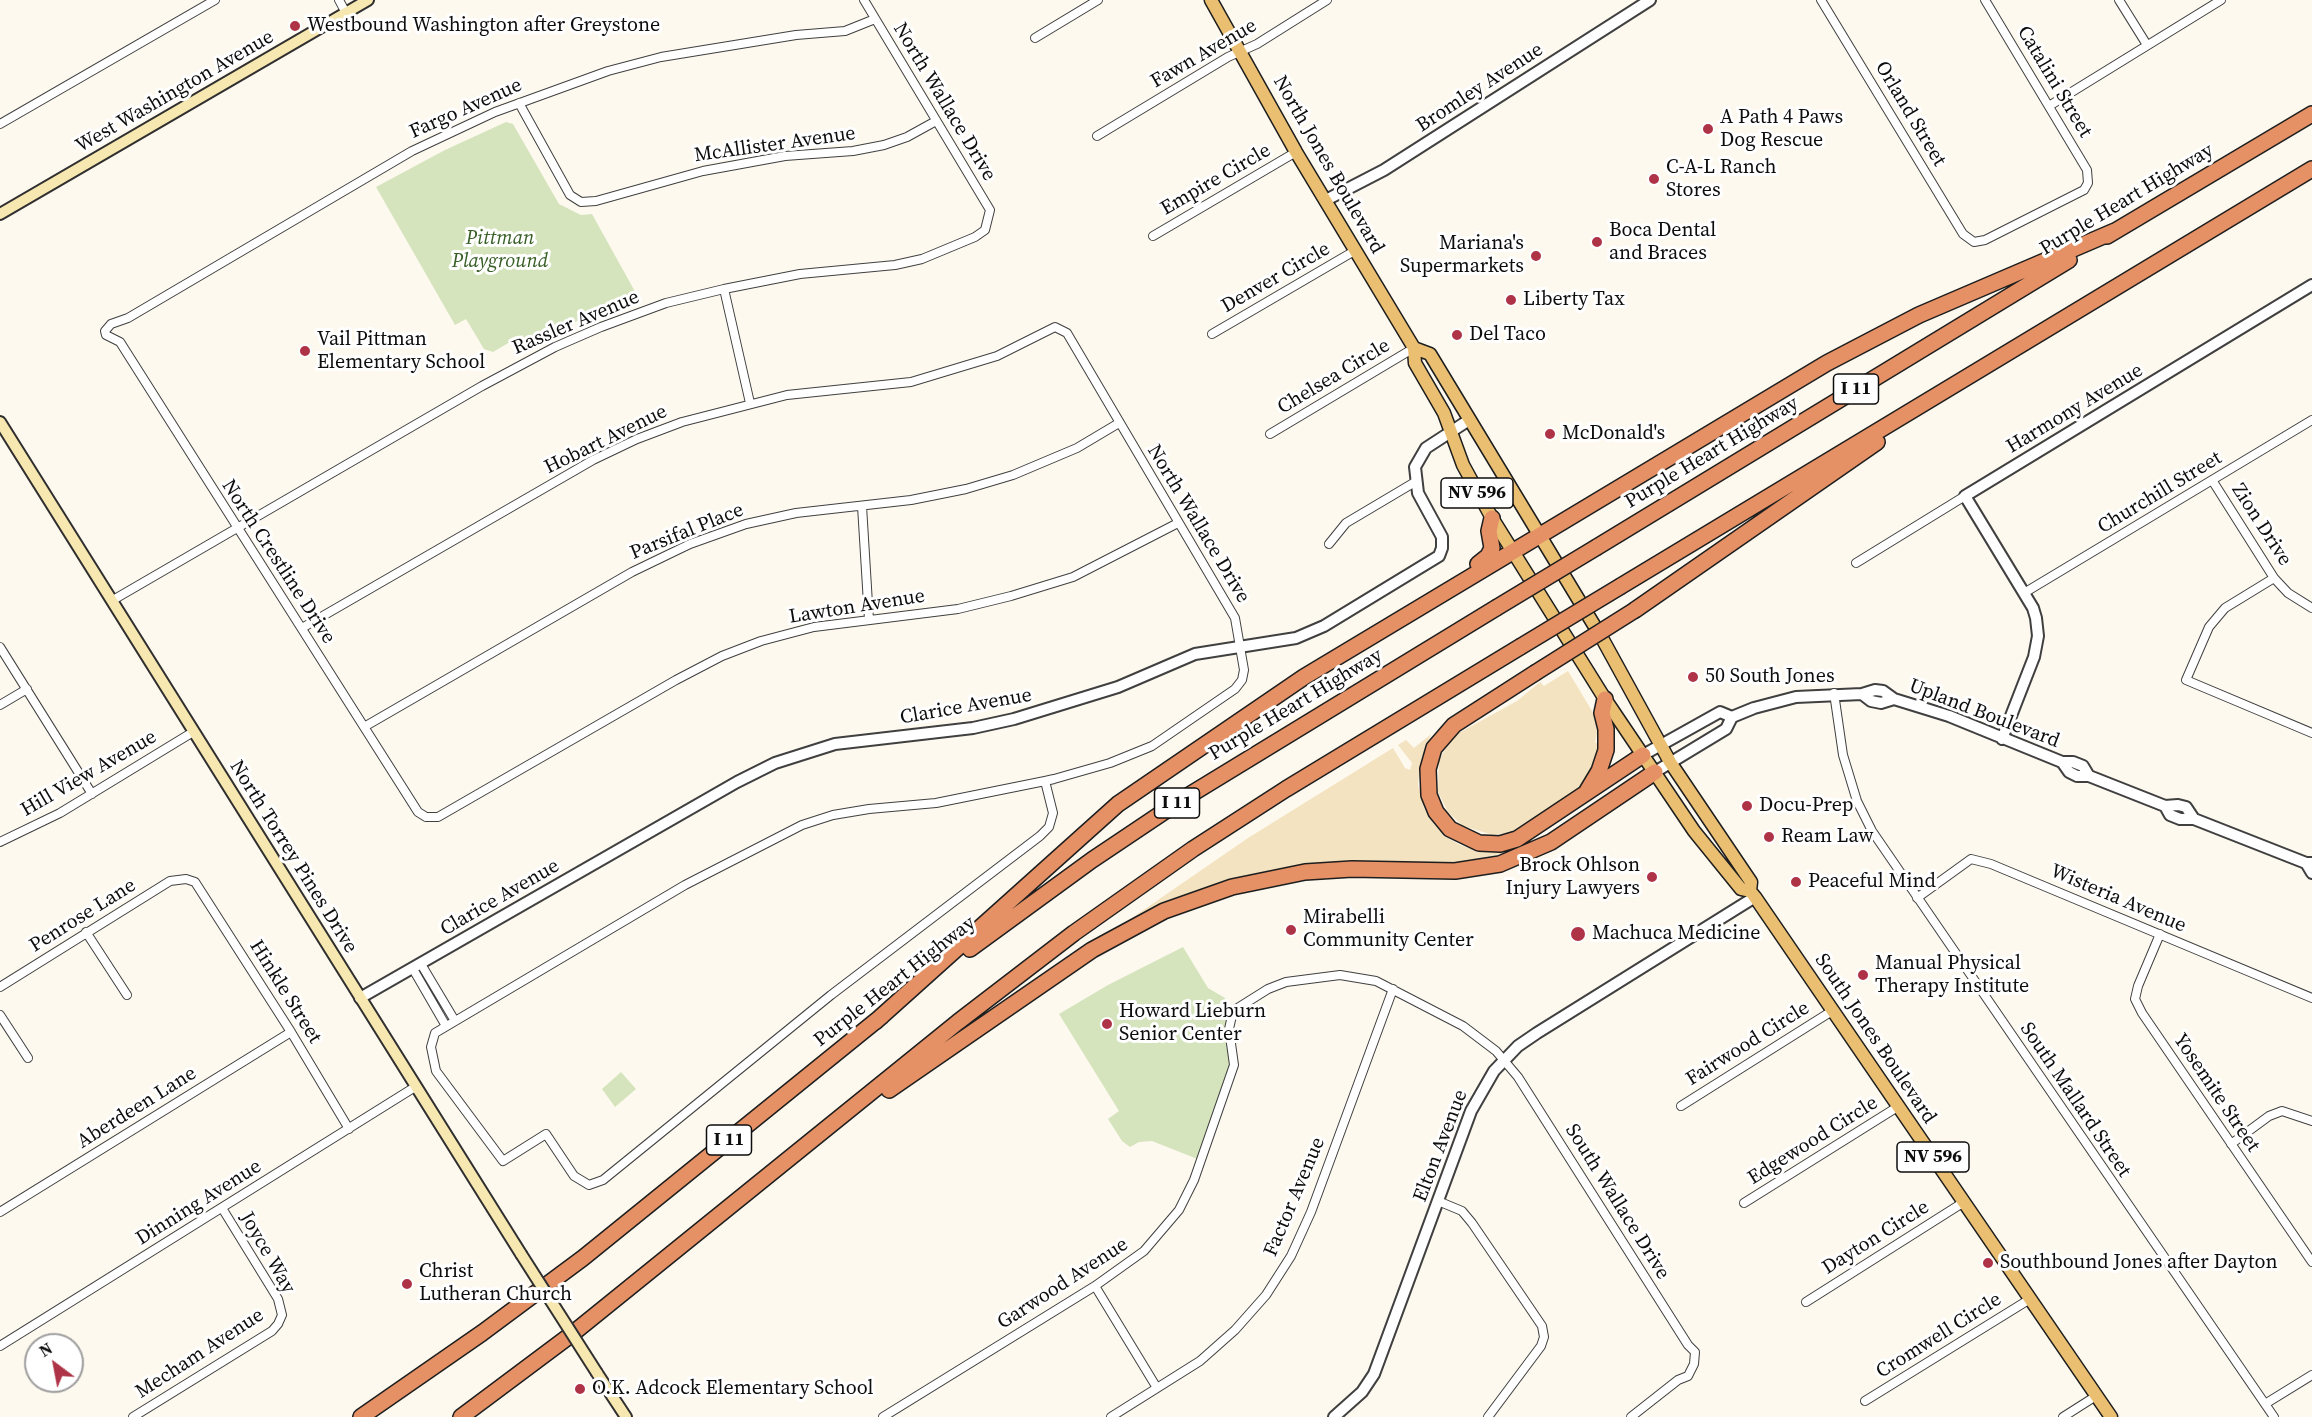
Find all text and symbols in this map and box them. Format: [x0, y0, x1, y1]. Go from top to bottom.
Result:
place label: Westbound Washington after Greystone [307, 14, 660, 38]
street label: Fawn Avenue [1147, 14, 1261, 94]
marker: Westbound Washington after Greystone [288, 19, 302, 33]
street label: North Wallace Drive [887, 19, 1001, 185]
street label: Catalini Street [2011, 22, 2097, 142]
street label: West Washington Avenue [72, 25, 278, 159]
street label: Bromley Avenue [1412, 38, 1548, 138]
street label: Orland Street [1869, 57, 1951, 171]
street label: North Jones Boulevard [1267, 72, 1389, 258]
street label: Fargo Avenue [406, 74, 526, 144]
place label: A Path 4 Paws Dog Rescue [1720, 106, 1843, 153]
street label: McAllister Avenue [693, 122, 857, 168]
marker: A Path 4 Paws Dog Rescue [1701, 122, 1715, 136]
street label: Empire Circle [1157, 139, 1275, 221]
street label: Purple Heart Highway [2036, 139, 2218, 261]
place label: C-A-L Ranch Stores [1666, 156, 1777, 203]
marker: C-A-L Ranch Stores [1647, 172, 1661, 186]
place label: Boca Dental and Braces [1609, 219, 1716, 266]
park label: Pittman Playground [452, 227, 548, 274]
place label: Mariana's Supermarkets [1400, 232, 1524, 279]
marker: Boca Dental and Braces [1590, 235, 1604, 249]
street label: Denver Circle [1217, 237, 1335, 319]
marker: Mariana's Supermarkets [1529, 249, 1543, 263]
street label: Rassler Avenue [509, 286, 643, 360]
place label: Liberty Tax [1523, 288, 1625, 312]
marker: Liberty Tax [1504, 293, 1518, 307]
place label: Del Taco [1469, 323, 1546, 347]
place label: Vail Pittman Elementary School [317, 328, 485, 375]
marker: Del Taco [1450, 328, 1464, 342]
street label: Chelsea Circle [1274, 334, 1394, 420]
marker: Vail Pittman Elementary School [298, 344, 312, 358]
street label: Harmony Avenue [2002, 359, 2148, 459]
road number: I 11 [1834, 374, 1878, 404]
street label: Purple Heart Highway [1621, 392, 1803, 514]
street label: Hobart Avenue [541, 400, 671, 480]
place label: McDonald's [1562, 422, 1665, 446]
marker: McDonald's [1543, 427, 1557, 441]
street label: North Wallace Drive [1141, 441, 1255, 607]
street label: Churchill Street [2094, 447, 2226, 539]
street label: North Crestline Drive [216, 475, 340, 649]
road number: NV 596 [1441, 478, 1513, 508]
street label: Zion Drive [2226, 479, 2296, 571]
street label: Parsifal Place [627, 498, 747, 566]
street label: Lawton Avenue [787, 584, 927, 630]
street label: Purple Heart Highway [1205, 644, 1387, 766]
place label: 50 South Jones [1705, 665, 1835, 689]
marker: 50 South Jones [1686, 670, 1700, 684]
street label: Upland Boulevard [1905, 674, 2063, 754]
street label: Clarice Avenue [898, 684, 1034, 730]
street label: Hill View Avenue [17, 725, 161, 823]
street label: North Torrey Pines Drive [224, 756, 362, 958]
road number: I 11 [1154, 788, 1200, 818]
place label: Docu-Prep [1759, 794, 1853, 818]
marker: Docu-Prep [1740, 799, 1754, 813]
place label: Ream Law [1781, 825, 1874, 849]
marker: Ream Law [1762, 830, 1776, 844]
street label: Clarice Avenue [436, 854, 564, 942]
place label: Brock Ohlson Injury Lawyers [1506, 854, 1640, 901]
street label: Wisteria Avenue [2047, 860, 2189, 938]
marker: Brock Ohlson Injury Lawyers [1645, 870, 1659, 884]
place label: Peaceful Mind [1808, 870, 1936, 894]
street label: Penrose Lane [25, 874, 141, 958]
marker: Peaceful Mind [1789, 875, 1803, 889]
place label: Mirabelli Community Center [1303, 906, 1474, 953]
street label: Purple Heart Highway [810, 912, 980, 1052]
place label: Machuca Medicine [1592, 922, 1761, 946]
marker: Mirabelli Community Center [1284, 923, 1298, 937]
marker: Machuca Medicine [1569, 925, 1587, 943]
street label: Hinkle Street [244, 936, 326, 1048]
street label: South Jones Boulevard [1809, 949, 1941, 1129]
place label: Manual Physical Therapy Institute [1875, 952, 2029, 999]
marker: Manual Physical Therapy Institute [1856, 968, 1870, 982]
street label: Fairwood Circle [1682, 996, 1814, 1092]
place label: Howard Lieburn Senior Center [1119, 1000, 1266, 1047]
marker: Howard Lieburn Senior Center [1100, 1017, 1114, 1031]
street label: South Mallard Street [2014, 1018, 2136, 1182]
street label: Yosemite Street [2168, 1029, 2264, 1157]
street label: Aberdeen Lane [73, 1062, 201, 1154]
street label: Elton Avenue [1409, 1087, 1473, 1205]
street label: Edgewood Circle [1744, 1091, 1882, 1191]
street label: South Wallace Drive [1559, 1120, 1675, 1284]
road number: I 11 [706, 1125, 752, 1155]
street label: Factor Avenue [1259, 1134, 1331, 1260]
road number: NV 596 [1897, 1142, 1969, 1172]
street label: Dinning Avenue [132, 1155, 266, 1251]
street label: Dayton Circle [1818, 1196, 1934, 1280]
street label: Joyce Way [234, 1208, 300, 1298]
street label: Garwood Avenue [993, 1233, 1133, 1335]
place label: Southbound Jones after Dayton [2000, 1251, 2278, 1275]
marker: Southbound Jones after Dayton [1981, 1256, 1995, 1270]
place label: Christ Lutheran Church [419, 1260, 572, 1307]
marker: Christ Lutheran Church [400, 1277, 414, 1291]
street label: Cromwell Circle [1872, 1288, 2006, 1384]
street label: Mecham Avenue [131, 1304, 269, 1404]
north arrow [24, 1333, 84, 1393]
text: N [35, 1337, 56, 1362]
place label: O.K. Adcock Elementary School [592, 1377, 874, 1401]
marker: O.K. Adcock Elementary School [573, 1382, 587, 1396]

